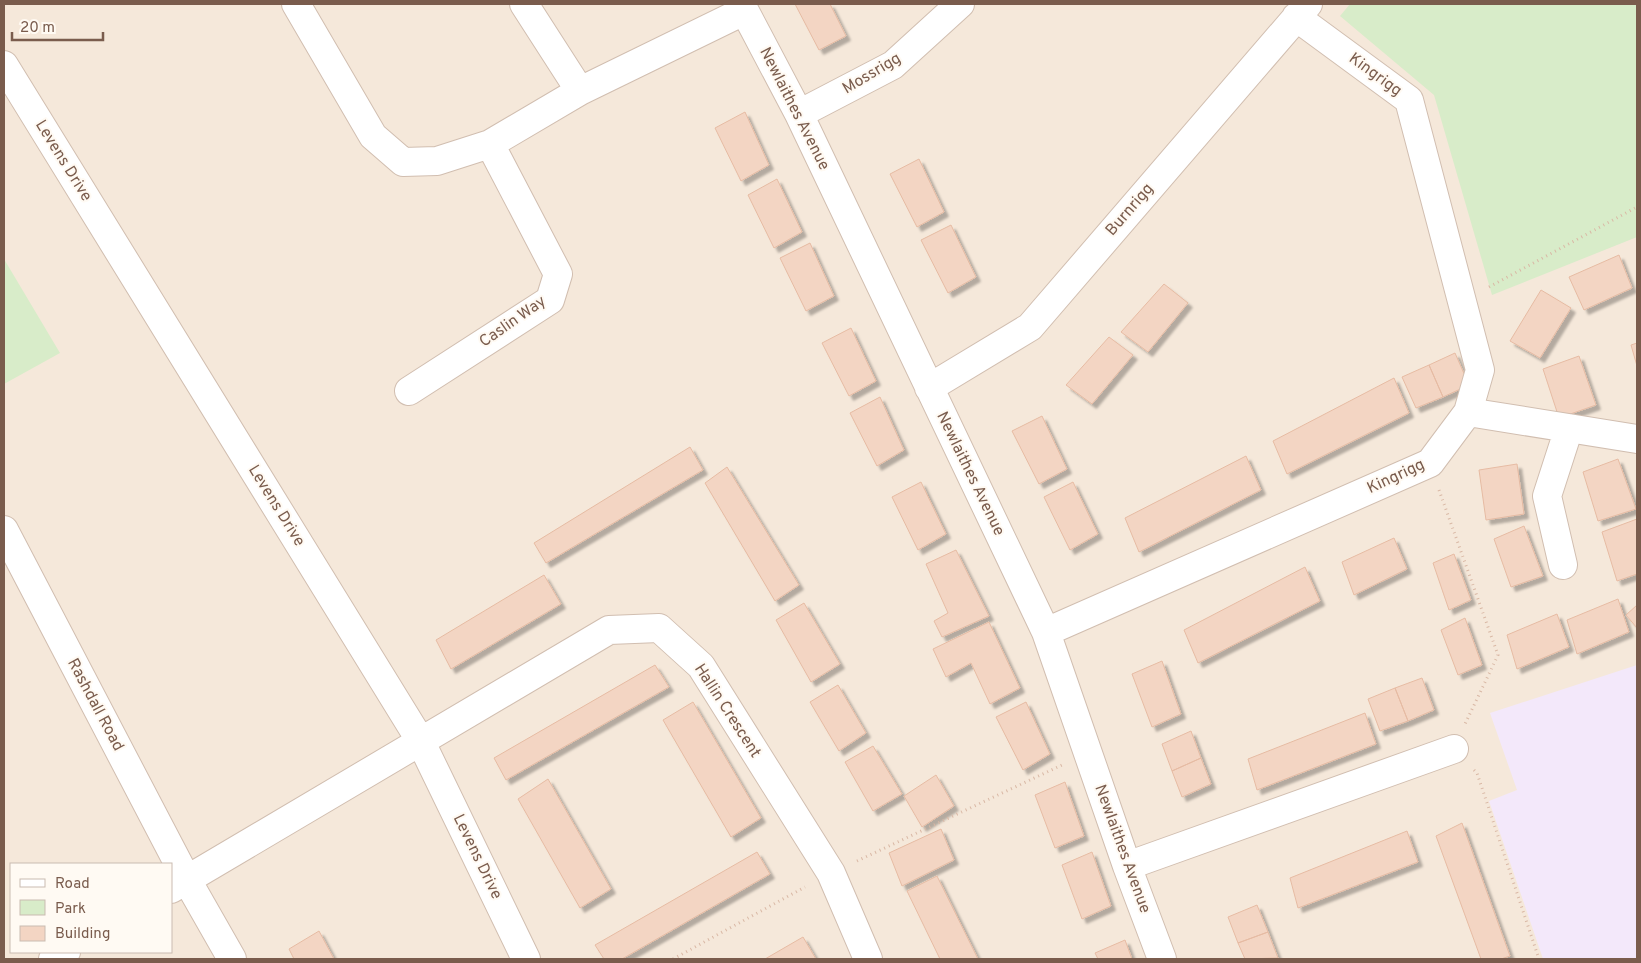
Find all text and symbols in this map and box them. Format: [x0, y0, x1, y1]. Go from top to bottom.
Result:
scale bar [12, 10, 104, 42]
text: 20 m [20, 19, 55, 38]
street label: Newlaithes Avenue [754, 44, 834, 174]
street label: Mossrigg [839, 49, 905, 99]
street label: Kingrigg [1344, 49, 1406, 101]
street label: Levens Drive [30, 117, 96, 205]
street label: Burnrigg [1102, 180, 1158, 240]
street label: Caslin Way [476, 292, 550, 352]
street label: Newlaithes Avenue [931, 409, 1009, 539]
street label: Kingrigg [1364, 455, 1428, 499]
street label: Levens Drive [243, 462, 309, 550]
street label: Rashdall Road [62, 655, 128, 755]
street label: Hallin Crescent [689, 660, 765, 762]
street label: Newlaithes Avenue [1089, 782, 1155, 916]
street label: Levens Drive [448, 811, 506, 903]
legend [10, 863, 172, 953]
text: Road [55, 875, 90, 894]
text: Park [55, 900, 86, 919]
text: Building [55, 925, 110, 944]

